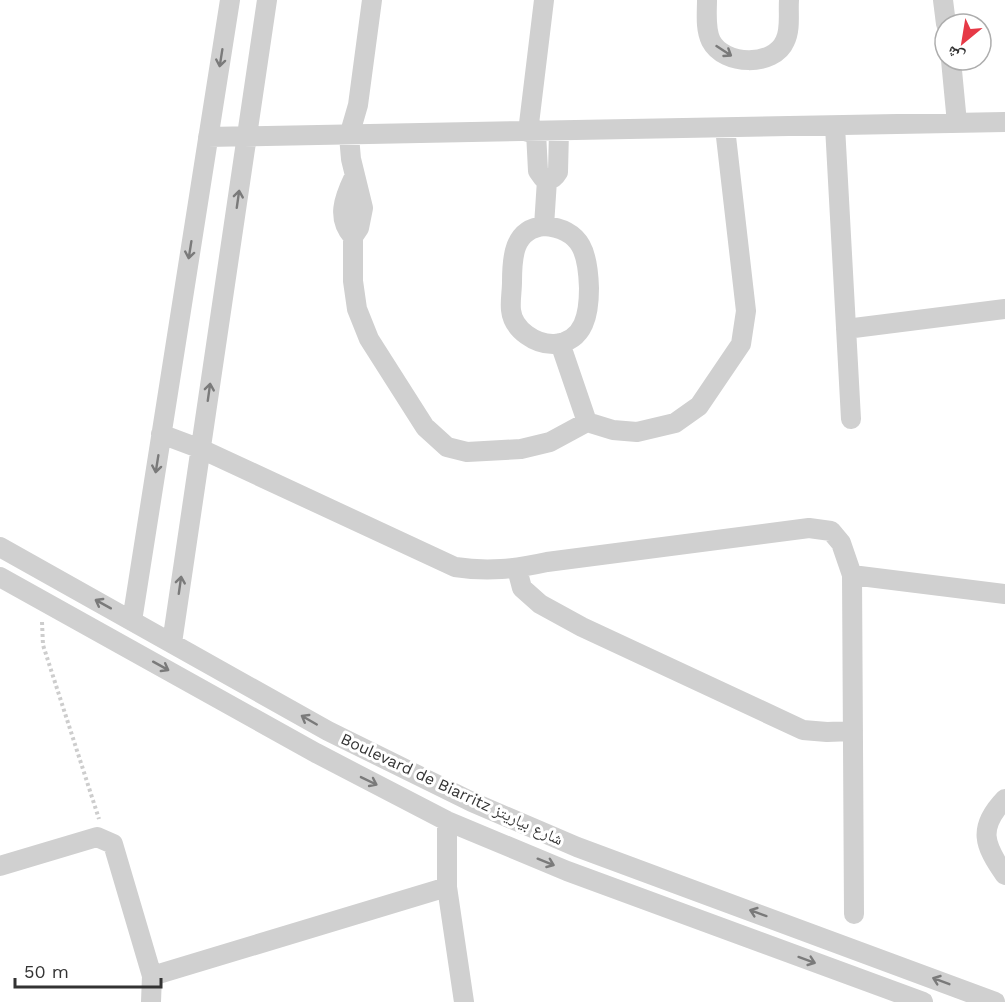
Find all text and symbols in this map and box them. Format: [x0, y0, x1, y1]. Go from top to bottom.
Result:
north arrow [933, 12, 993, 72]
text: ش [944, 42, 968, 67]
one-way arrow [715, 46, 732, 58]
one-way arrow [215, 47, 226, 67]
one-way arrow [232, 190, 243, 210]
one-way arrow [185, 240, 196, 260]
one-way arrow [204, 383, 215, 403]
one-way arrow [151, 453, 162, 473]
one-way arrow [175, 576, 186, 595]
one-way arrow [94, 598, 112, 609]
one-way arrow [152, 661, 170, 672]
one-way arrow [301, 714, 318, 726]
street label: Boulevard de Biarritz شارع بياريتز [337, 729, 566, 850]
one-way arrow [359, 775, 377, 787]
one-way arrow [536, 857, 555, 868]
one-way arrow [749, 907, 768, 918]
scale bar [15, 951, 160, 989]
one-way arrow [797, 955, 816, 966]
text: 50 m [24, 961, 69, 982]
one-way arrow [932, 975, 950, 986]

